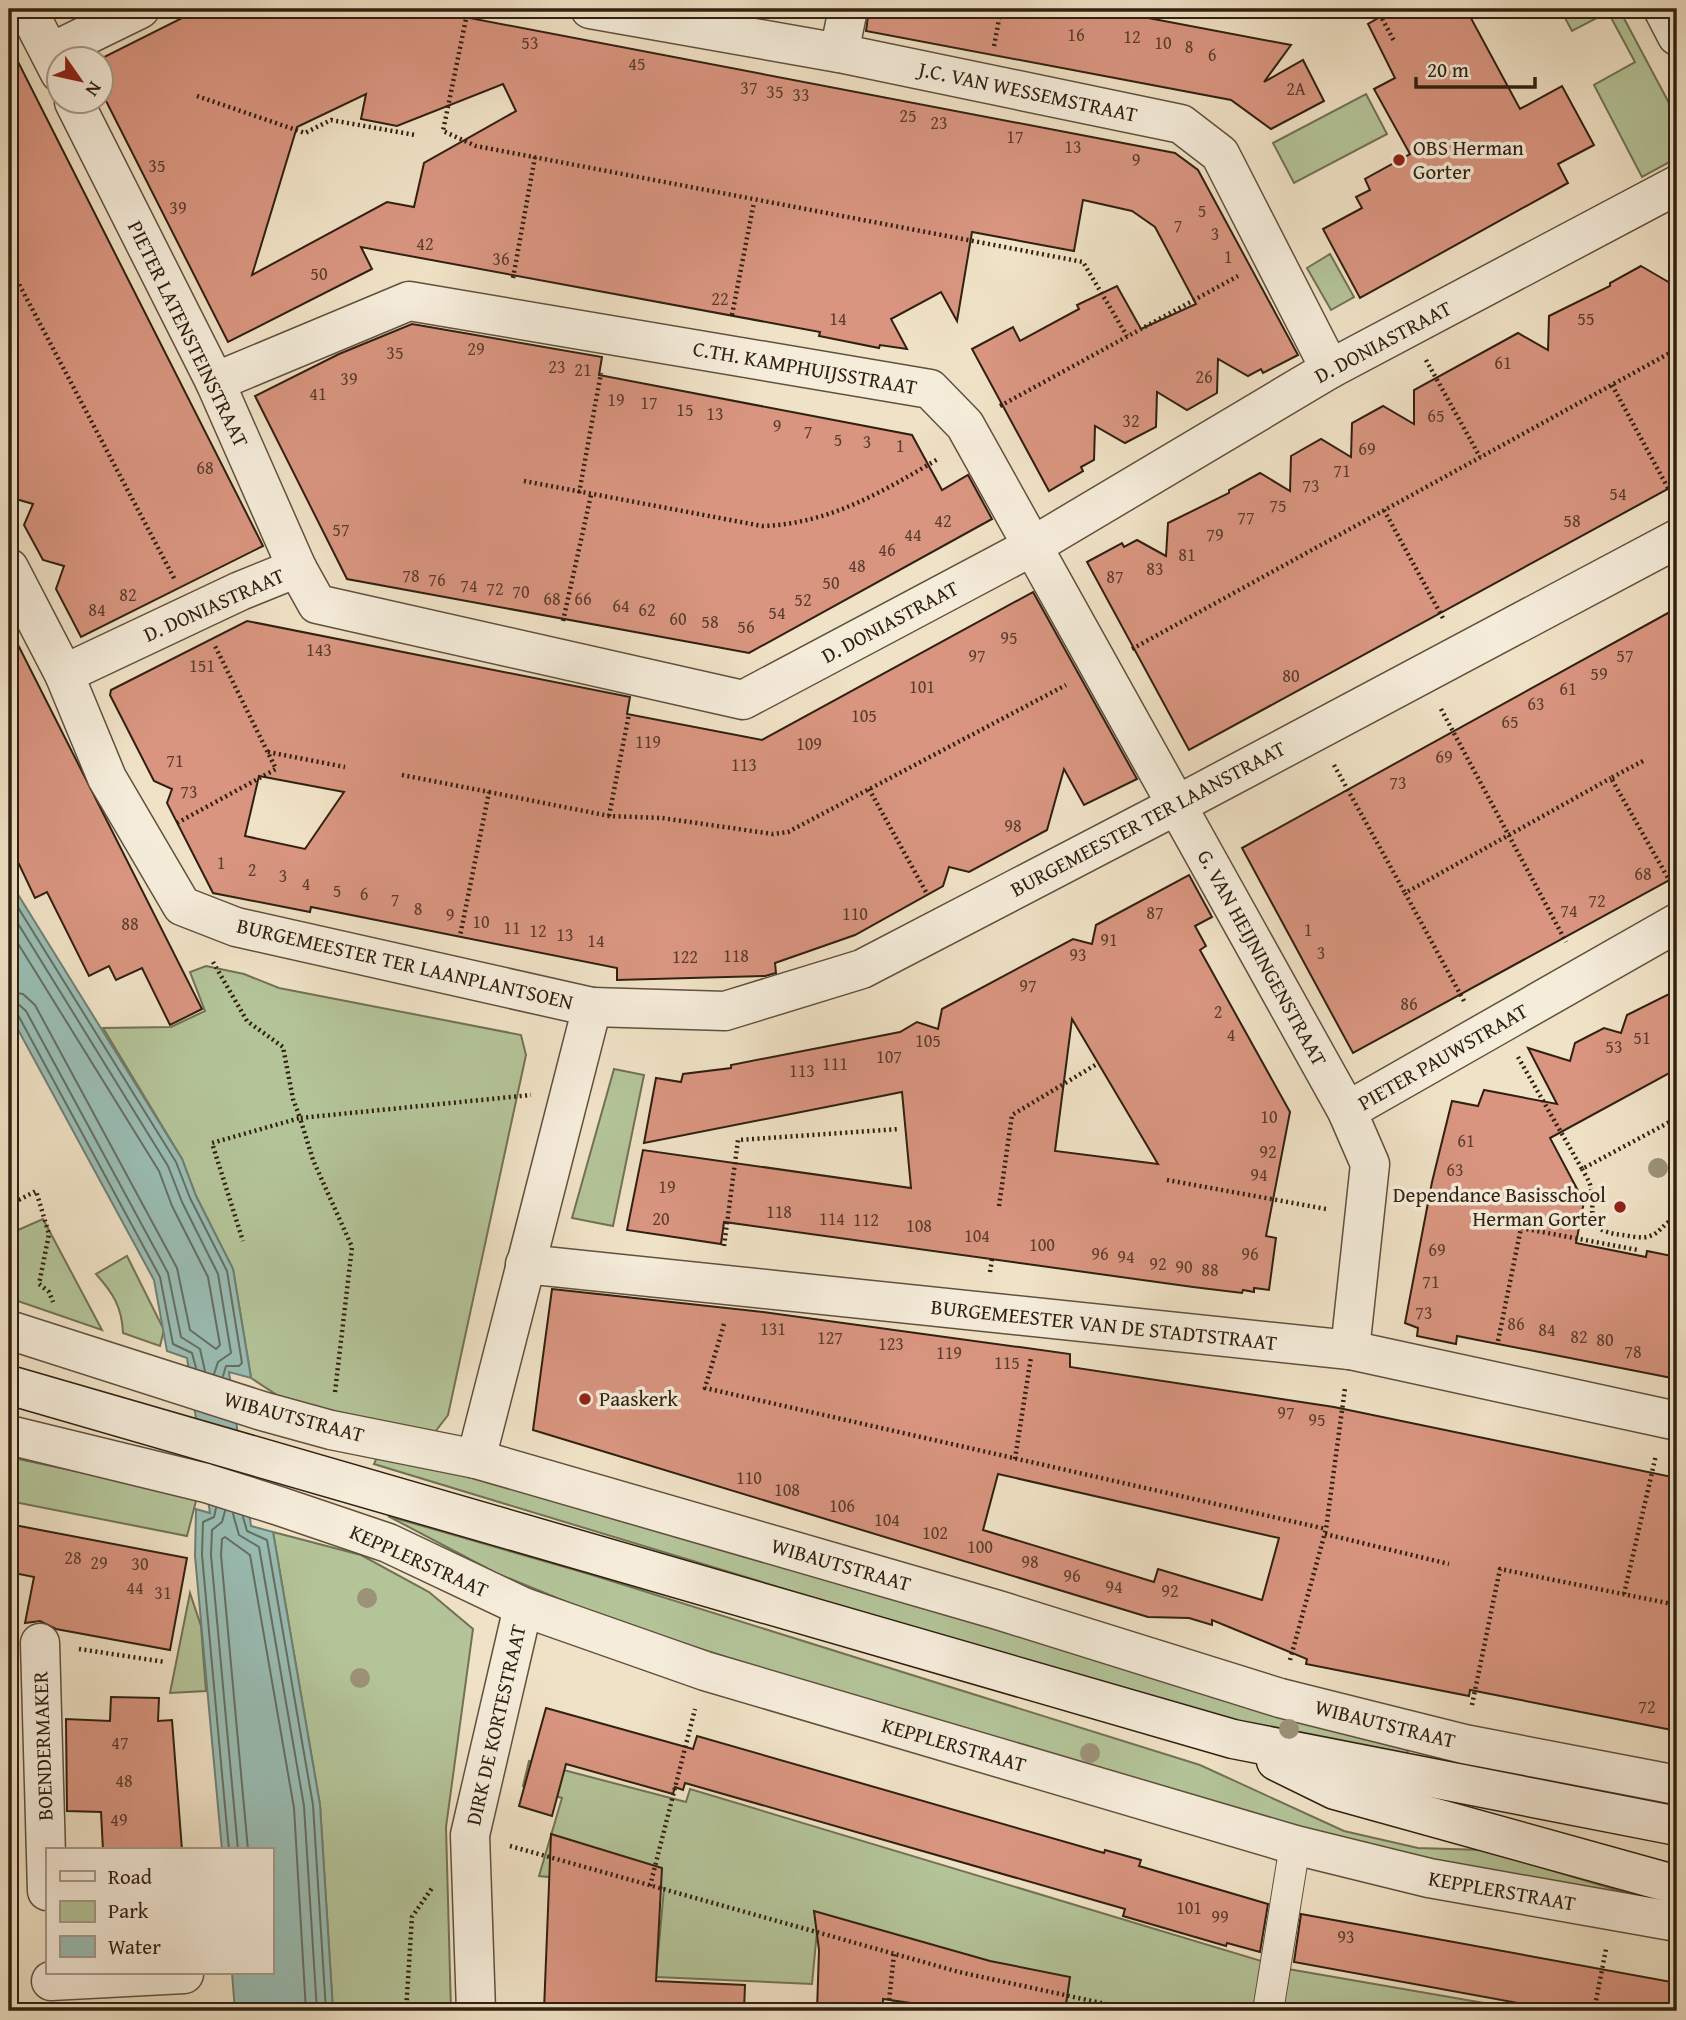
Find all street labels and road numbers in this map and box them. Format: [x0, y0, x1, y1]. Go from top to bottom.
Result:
street label: J.C. VAN WESSEMSTRAAT [913, 53, 1141, 130]
street label: PIETER LATENSTEINSTRAAT [120, 215, 257, 453]
street label: D. DONIASTRAAT [1309, 292, 1457, 391]
street label: C.TH. KAMPHUIJSSTRAAT [691, 333, 920, 403]
street label: D. DONIASTRAAT [138, 560, 289, 649]
street label: D. DONIASTRAAT [816, 572, 964, 671]
street label: BURGEMEESTER TER LAANSTRAAT [1005, 733, 1291, 904]
street label: G. VAN HEIJNINGENSTRAAT [1190, 844, 1335, 1072]
street label: BURGEMEESTER TER LAANPLANTSOEN [234, 910, 577, 1017]
street label: PIETER PAUWSTRAAT [1352, 995, 1534, 1118]
street label: BURGEMEESTER VAN DE STADTSTRAAT [929, 1291, 1279, 1358]
street label: WIBAUTSTRAAT [221, 1383, 368, 1450]
street label: KEPPLERSTRAAT [345, 1516, 494, 1605]
street label: WIBAUTSTRAAT [768, 1530, 915, 1599]
street label: DIRK DE KORTESTRAAT [457, 1621, 534, 1828]
street label: BOENDERMAKER [24, 1670, 61, 1821]
street label: WIBAUTSTRAAT [1311, 1691, 1459, 1756]
street label: KEPPLERSTRAAT [878, 1709, 1030, 1780]
street label: KEPPLERSTRAAT [1426, 1862, 1578, 1919]

